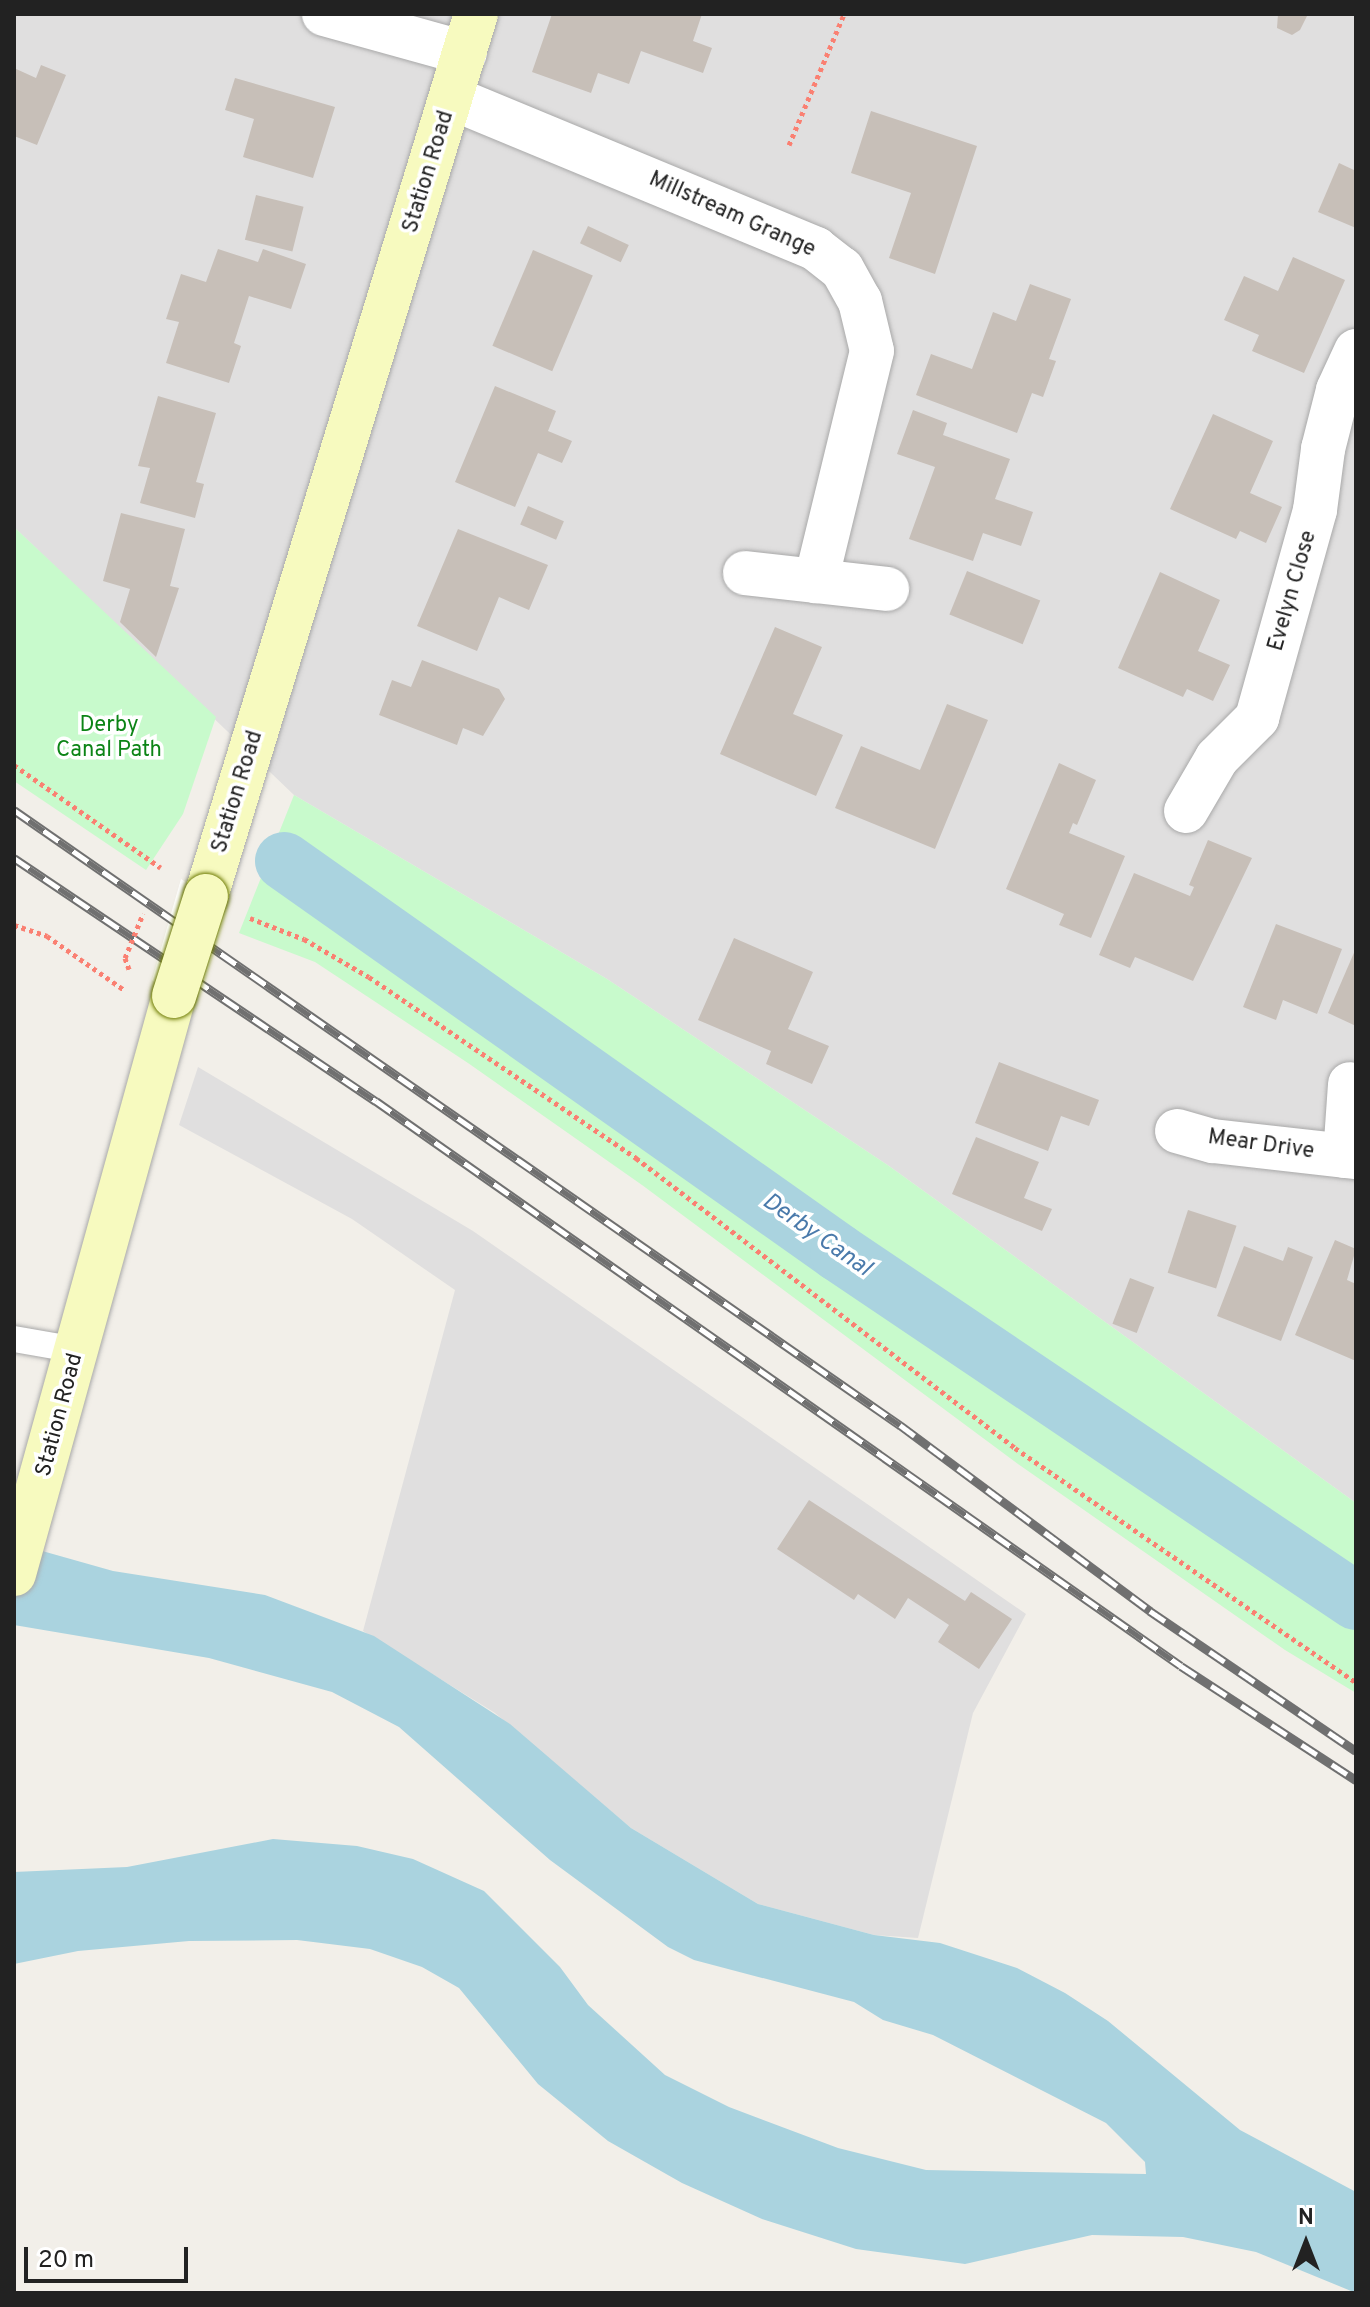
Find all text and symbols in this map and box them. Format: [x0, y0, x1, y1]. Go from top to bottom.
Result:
street label: Station Road [398, 108, 460, 236]
street label: Millstream Grange [645, 166, 819, 264]
street label: Evelyn Close [1263, 528, 1323, 654]
park label: Derby Canal Path [56, 712, 162, 764]
street label: Station Road [207, 728, 269, 856]
street label: Mear Drive [1206, 1124, 1316, 1166]
water label: Derby Canal [756, 1188, 876, 1284]
street label: Station Road [31, 1351, 89, 1479]
north arrow [1266, 2203, 1346, 2283]
text: N [1298, 2205, 1314, 2232]
scale bar [28, 2231, 192, 2281]
text: 20 m [38, 2246, 94, 2276]

